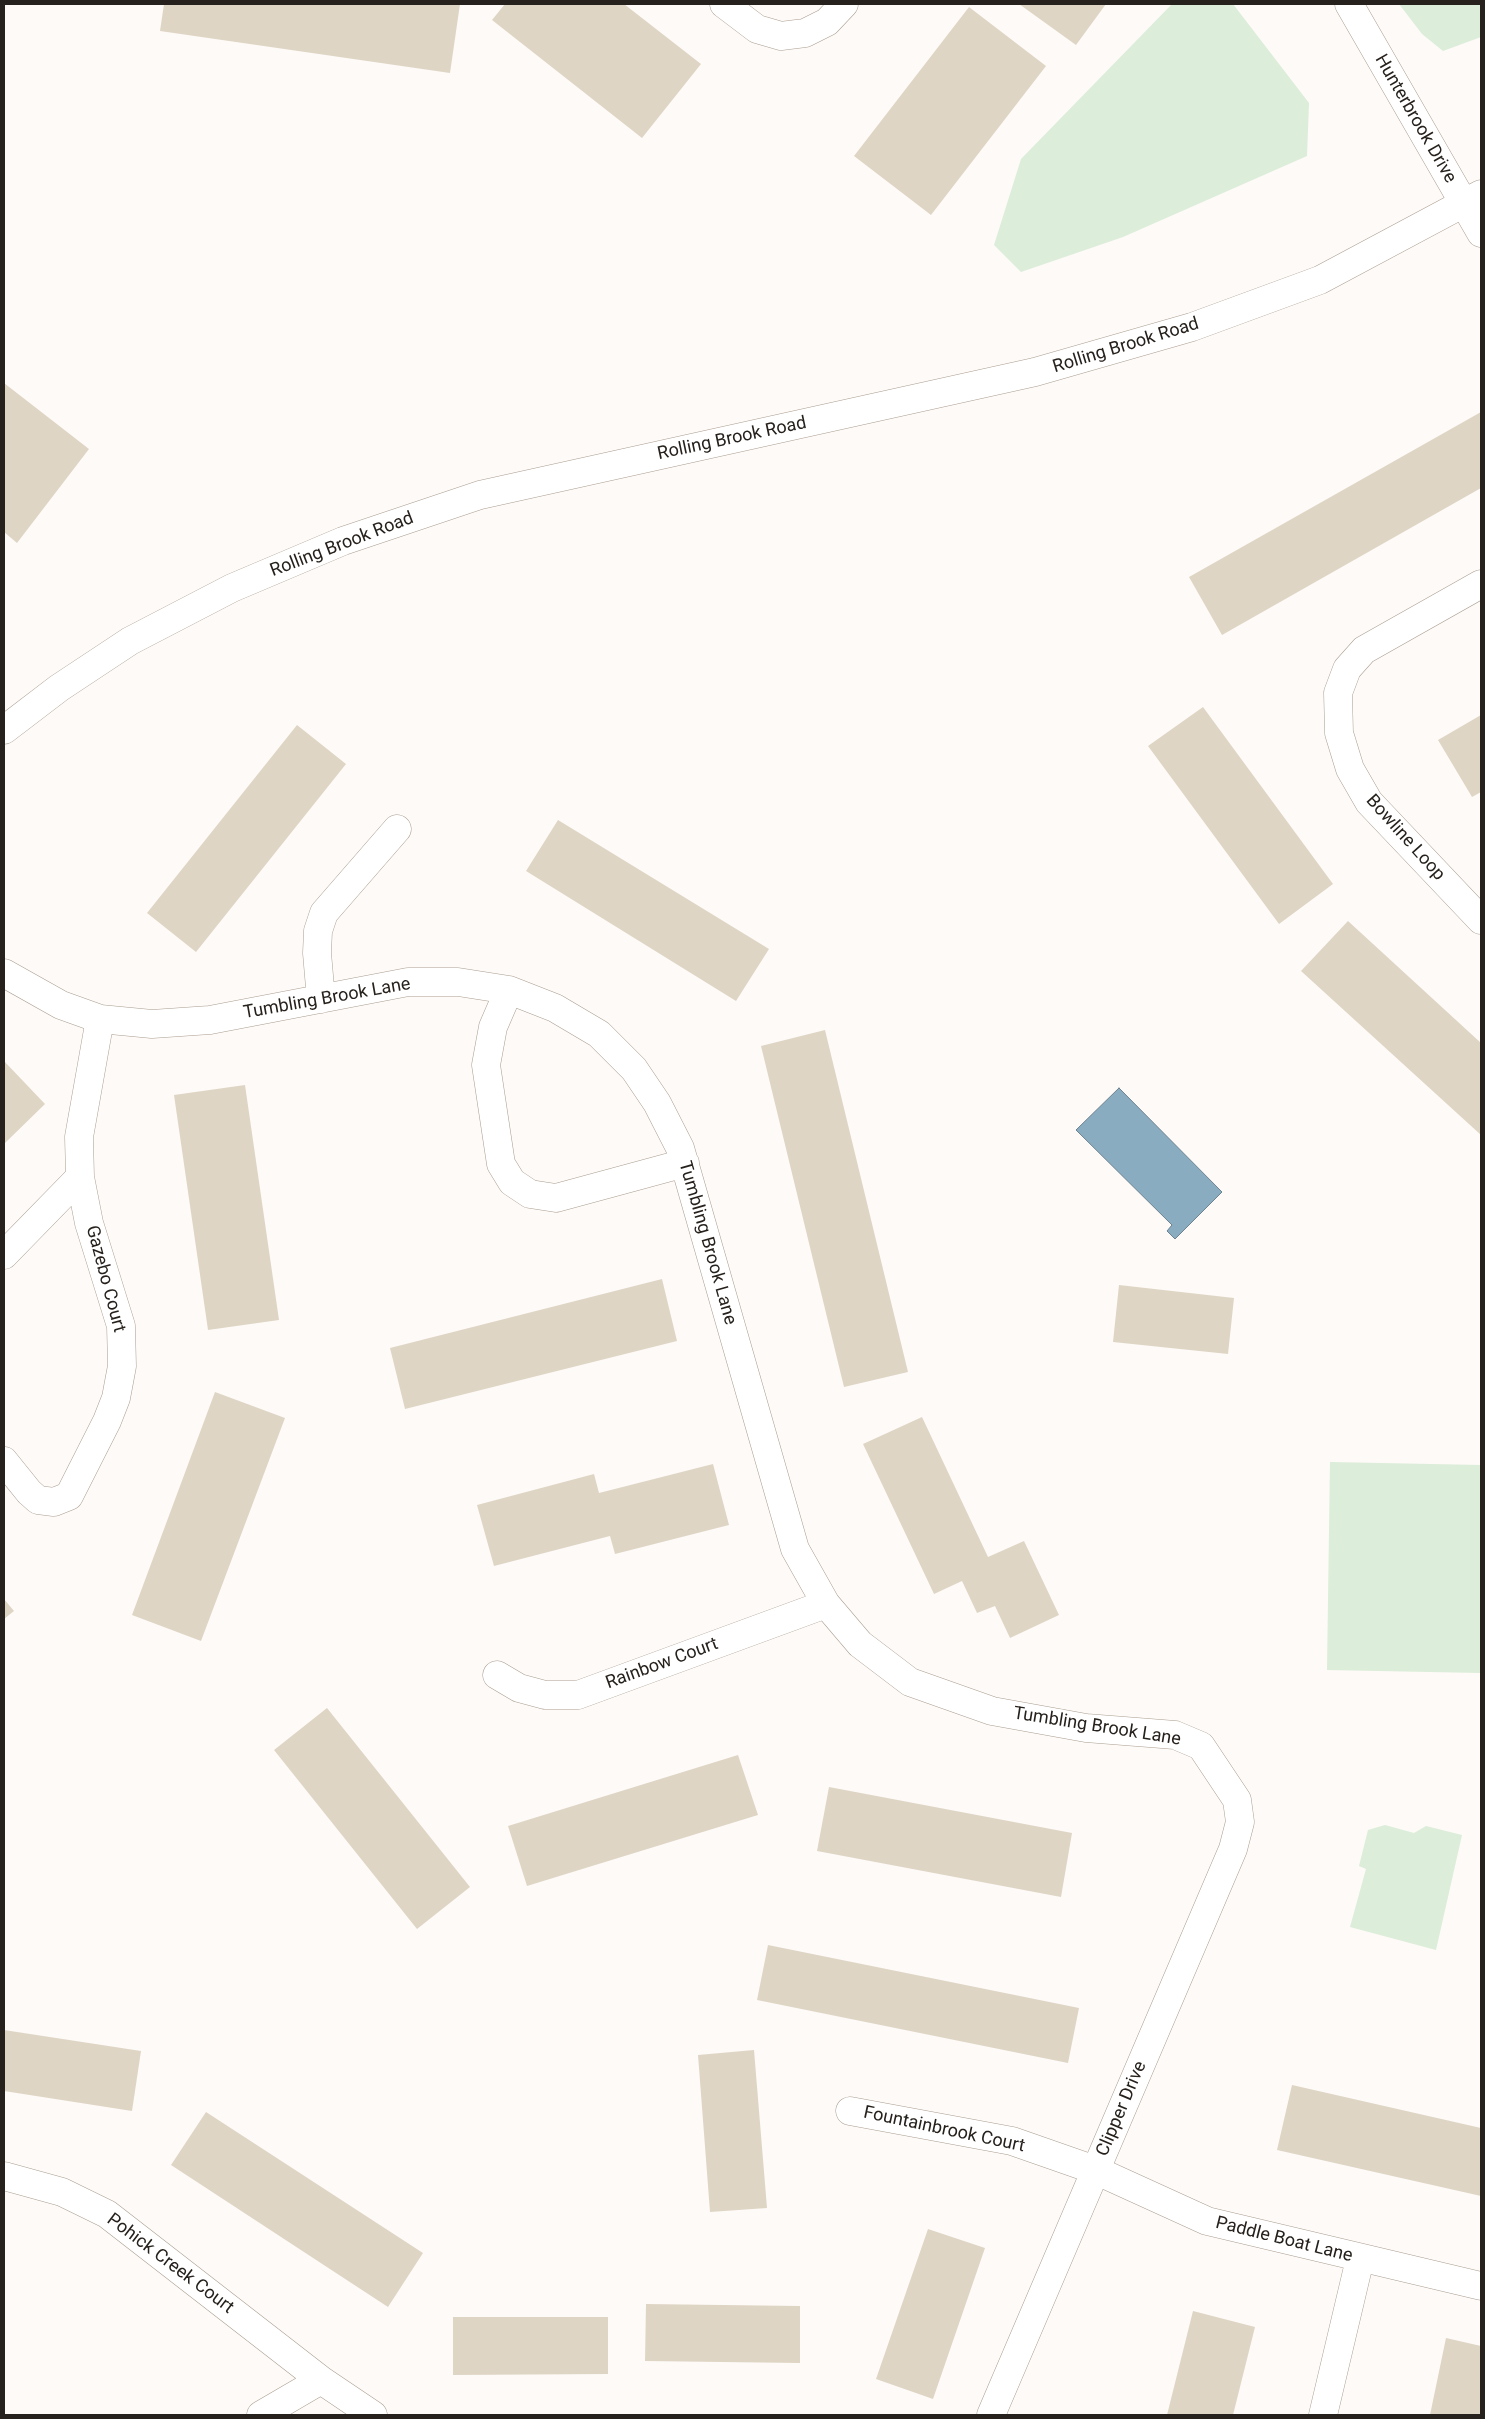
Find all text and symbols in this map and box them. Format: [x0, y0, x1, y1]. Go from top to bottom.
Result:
street label: Hunterbrook Drive [1369, 51, 1461, 187]
street label: Rolling Brook Road [1050, 314, 1202, 378]
street label: Rolling Brook Road [656, 413, 808, 465]
street label: Rolling Brook Road [267, 508, 417, 582]
street label: Bowline Loop [1361, 791, 1449, 885]
street label: Tumbling Brook Lane [242, 974, 412, 1024]
street label: Tumbling Brook Lane [673, 1159, 741, 1327]
street label: Gazebo Court [80, 1223, 130, 1335]
street label: Rainbow Court [603, 1634, 721, 1694]
street label: Tumbling Brook Lane [1012, 1703, 1182, 1751]
street label: Clipper Drive [1092, 2058, 1152, 2160]
street label: Fountainbrook Court [861, 2102, 1027, 2158]
street label: Pohick Creek Court [102, 2209, 238, 2319]
street label: Paddle Boat Lane [1213, 2213, 1355, 2267]

